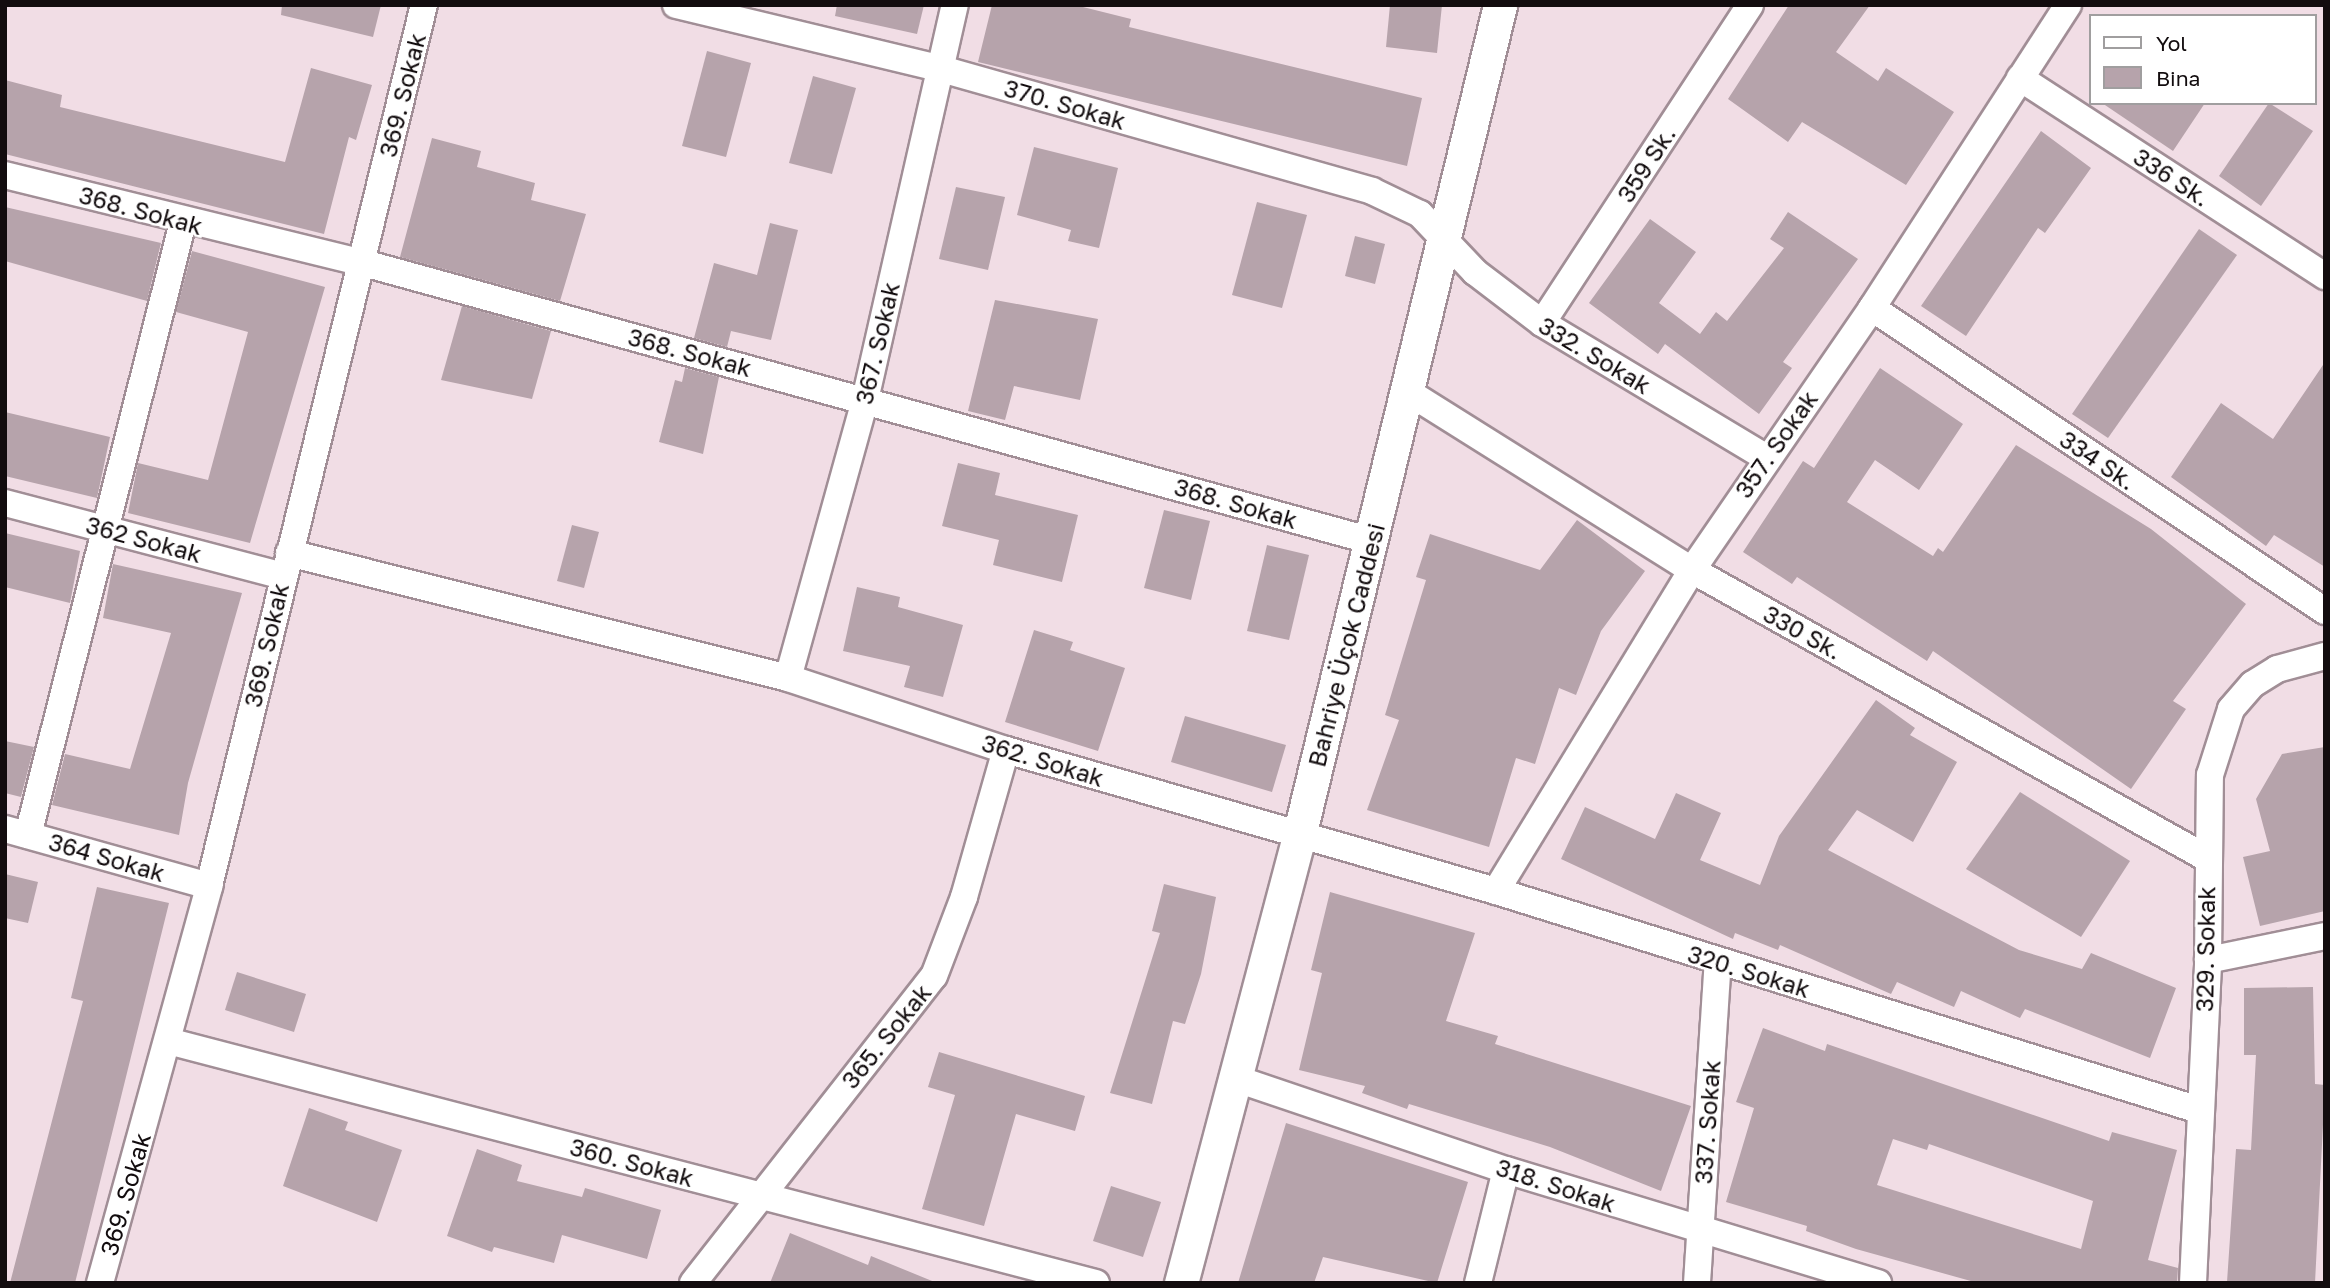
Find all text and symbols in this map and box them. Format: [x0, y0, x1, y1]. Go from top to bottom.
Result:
legend [2088, 14, 2316, 105]
street label: 369. Sokak [373, 30, 431, 160]
text: Yol [2156, 30, 2187, 56]
text: Bina [2156, 65, 2200, 91]
street label: 370. Sokak [1001, 73, 1129, 135]
street label: 359 Sk. [1611, 121, 1681, 207]
street label: 336 Sk. [2129, 142, 2215, 212]
street label: 368. Sokak [76, 180, 206, 240]
street label: 367. Sokak [849, 279, 905, 407]
street label: 332. Sokak [1534, 310, 1656, 400]
street label: 368. Sokak [625, 322, 755, 382]
street label: 357. Sokak [1729, 385, 1823, 503]
street label: 334 Sk. [2055, 424, 2141, 496]
street label: 368. Sokak [1171, 472, 1301, 534]
street label: 362 Sokak [83, 510, 205, 568]
street label: Bahriye Üçok Caddesi [1302, 520, 1390, 770]
street label: 369. Sokak [238, 580, 294, 710]
street label: 330 Sk. [1759, 599, 1847, 665]
street label: 362. Sokak [979, 728, 1107, 792]
street label: 364 Sokak [46, 827, 168, 887]
street label: 329. Sokak [2190, 886, 2220, 1012]
street label: 320. Sokak [1684, 939, 1814, 1003]
street label: 365. Sokak [835, 978, 937, 1094]
street label: 337. Sokak [1688, 1059, 1726, 1185]
street label: 369. Sokak [94, 1129, 156, 1259]
street label: 360. Sokak [567, 1132, 697, 1192]
street label: 318. Sokak [1493, 1152, 1619, 1218]

